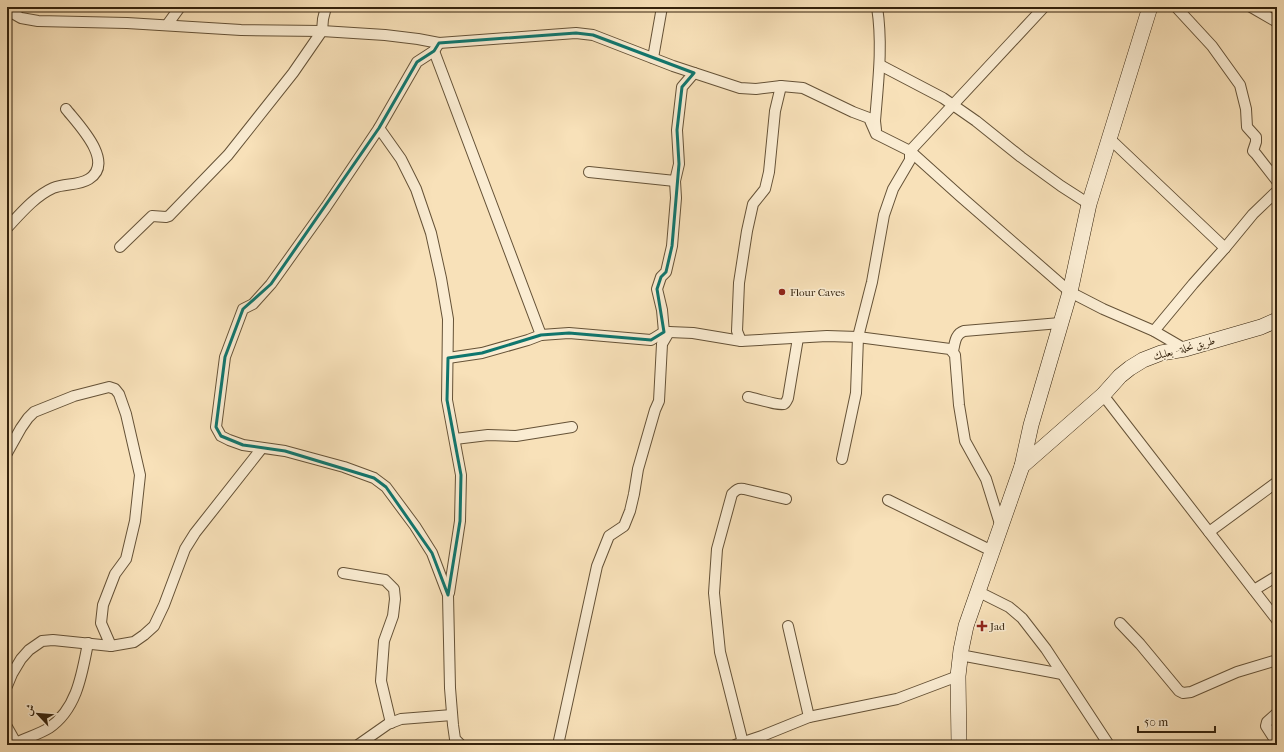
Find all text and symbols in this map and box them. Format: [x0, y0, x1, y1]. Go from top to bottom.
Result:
place label: Flour Caves [790, 286, 845, 299]
marker: Flour Caves [777, 287, 787, 297]
street label: طريق نحلة - بعلبك [1152, 334, 1217, 364]
place label: Jad [989, 620, 1006, 633]
marker: Jad [977, 621, 987, 631]
north arrow [18, 694, 58, 734]
text: ش [21, 702, 38, 718]
scale bar [1138, 708, 1215, 734]
text: 50 m [1144, 715, 1168, 729]

